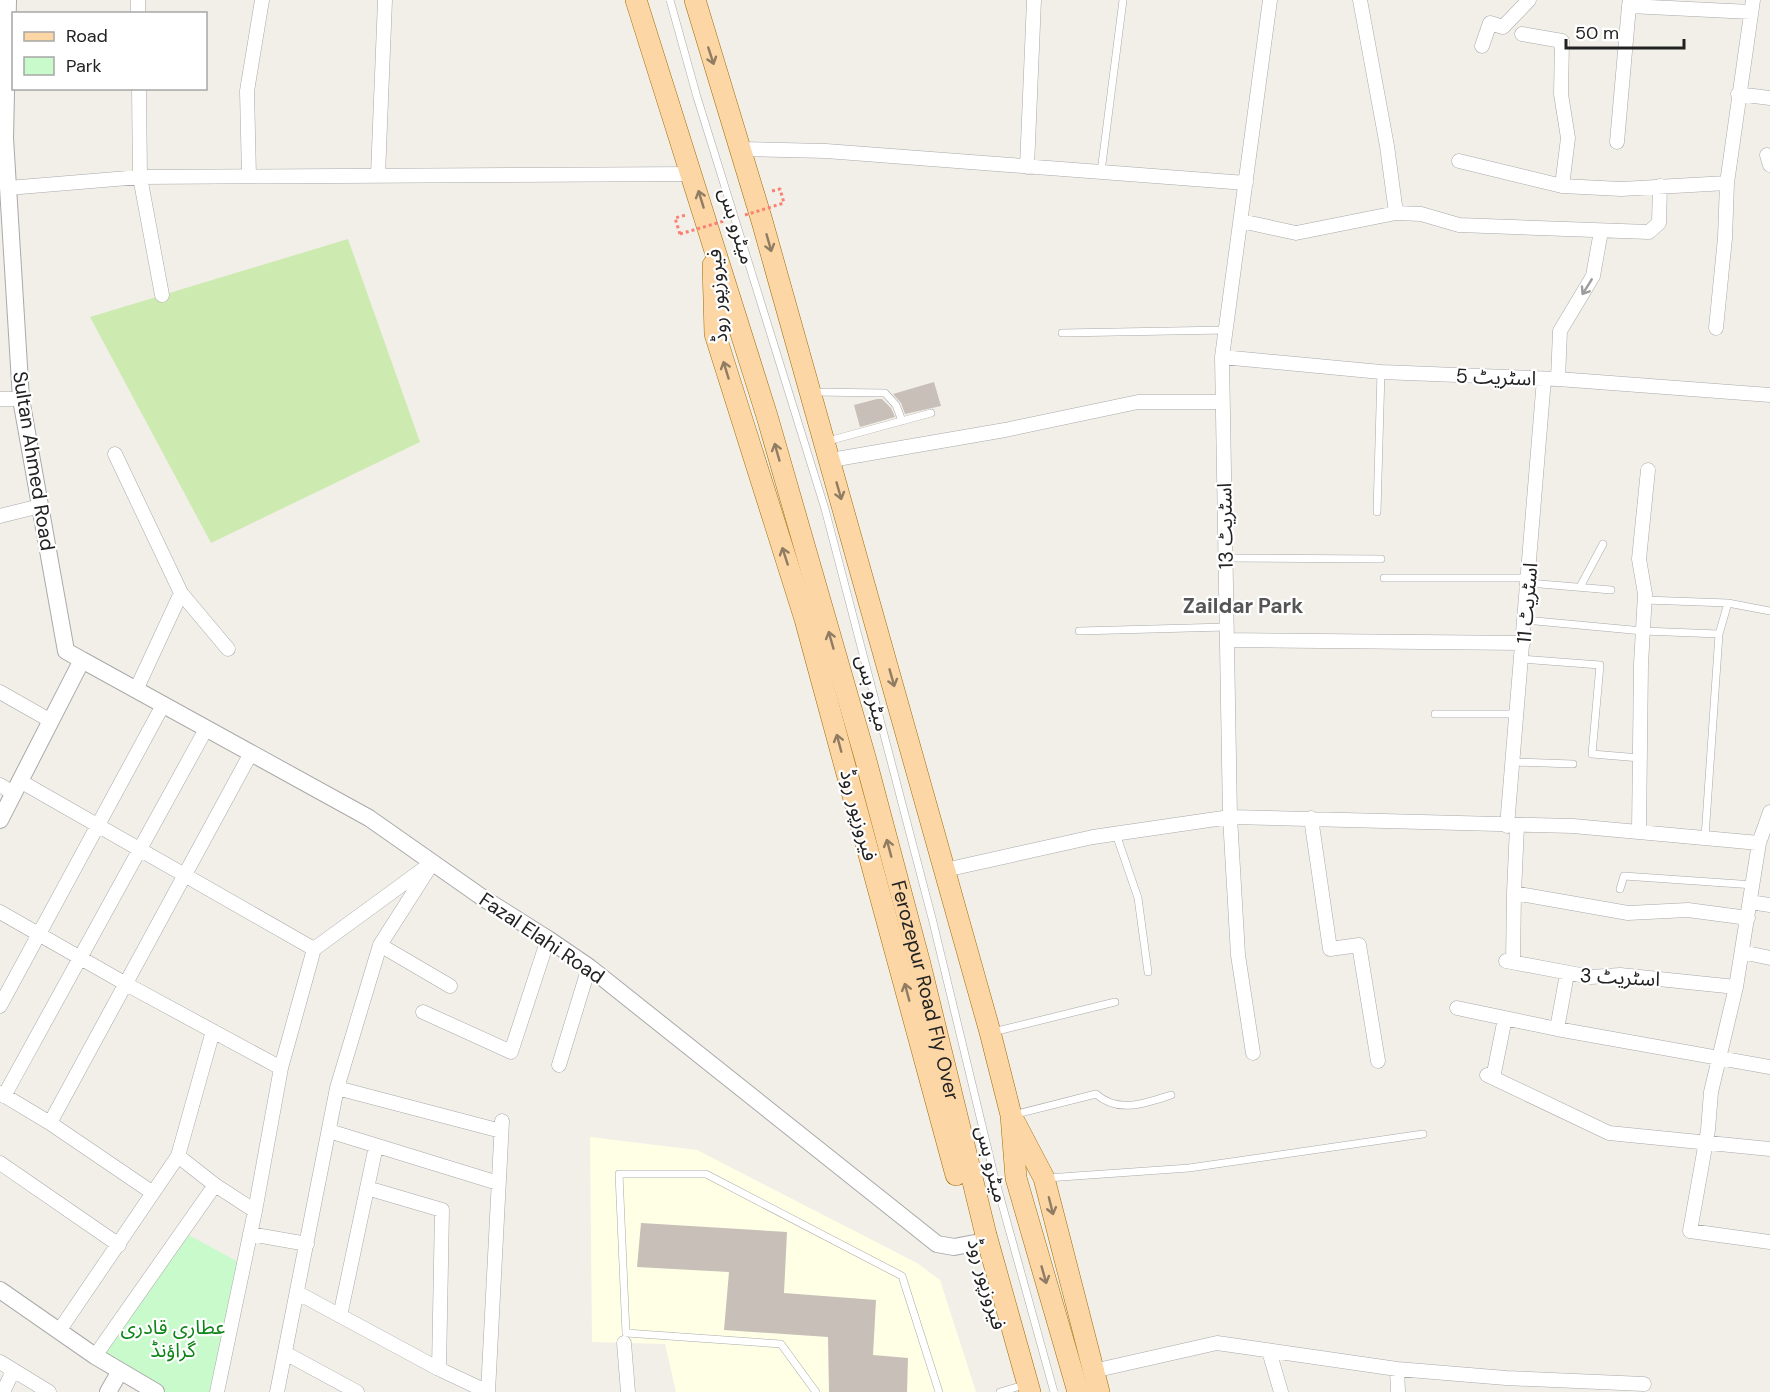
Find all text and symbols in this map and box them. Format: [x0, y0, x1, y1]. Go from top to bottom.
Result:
legend [12, 12, 207, 90]
scale bar [1566, 12, 1684, 50]
text: 50 m [1575, 21, 1619, 45]
text: Road [66, 24, 108, 48]
one-way arrow [706, 46, 717, 65]
text: Park [66, 54, 102, 78]
street label: میٹرو بس [713, 185, 761, 267]
one-way arrow [694, 190, 705, 209]
one-way arrow [763, 233, 775, 252]
street label: فیروزپور روڈ [701, 248, 733, 344]
one-way arrow [1580, 278, 1592, 295]
one-way arrow [720, 361, 731, 380]
street label: اسٹریٹ 5 [1455, 363, 1537, 391]
street label: Sultan Ahmed Road [7, 369, 61, 553]
one-way arrow [771, 443, 782, 462]
one-way arrow [834, 481, 845, 500]
street label: اسٹریٹ 13 [1211, 483, 1239, 569]
one-way arrow [779, 547, 790, 566]
street label: اسٹریٹ 11 [1511, 562, 1543, 644]
district label: Zaildar Park [1183, 592, 1303, 620]
one-way arrow [825, 631, 836, 650]
street label: میٹرو بس [850, 652, 896, 734]
one-way arrow [887, 668, 898, 687]
one-way arrow [833, 734, 844, 753]
street label: فیروزپور روڈ [834, 766, 884, 864]
one-way arrow [883, 838, 894, 857]
street label: Ferozepur Road Fly Over [885, 878, 966, 1103]
street label: Fazal Elahi Road [474, 887, 610, 989]
street label: اسٹریٹ 3 [1579, 962, 1661, 992]
one-way arrow [900, 983, 912, 1002]
street label: میٹرو بس [970, 1123, 1014, 1205]
one-way arrow [1046, 1197, 1058, 1216]
street label: فیروزپور روڈ [961, 1235, 1012, 1333]
one-way arrow [1039, 1265, 1050, 1284]
park label: عطاری قادری گراؤنڈ [121, 1314, 225, 1363]

